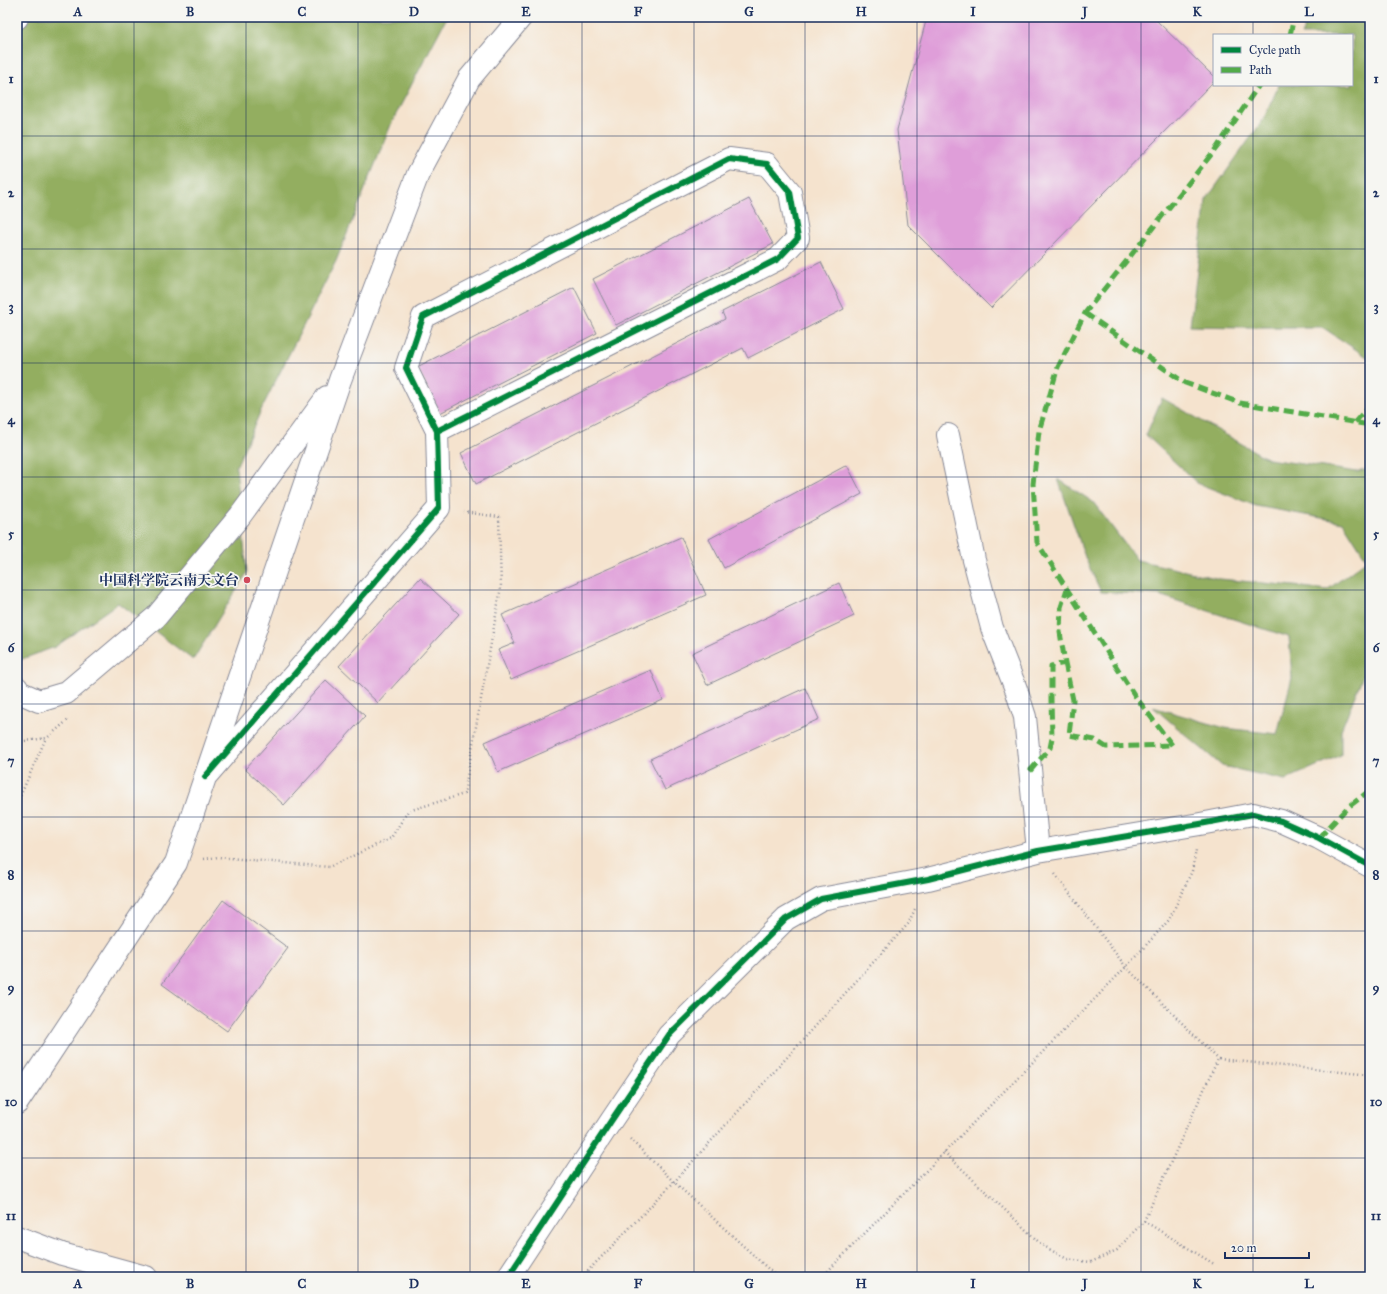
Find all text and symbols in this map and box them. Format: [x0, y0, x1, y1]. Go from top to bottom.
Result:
text: A [73, 4, 83, 20]
text: B [186, 4, 195, 20]
text: C [298, 4, 307, 20]
text: D [409, 4, 419, 20]
text: E [521, 4, 531, 20]
text: F [634, 4, 643, 20]
text: G [744, 4, 754, 20]
text: H [855, 4, 867, 20]
text: I [970, 4, 976, 20]
text: J [1080, 4, 1088, 20]
text: K [1192, 4, 1202, 20]
text: L [1304, 4, 1314, 20]
legend [1213, 34, 1353, 86]
text: Cycle path [1249, 43, 1301, 57]
text: Path [1249, 63, 1272, 77]
text: 1 [8, 71, 14, 87]
text: 1 [1373, 71, 1379, 87]
text: 2 [8, 185, 15, 201]
text: 2 [1373, 185, 1380, 201]
text: 3 [8, 299, 14, 315]
text: 3 [1373, 299, 1379, 315]
text: 4 [7, 412, 15, 428]
text: 4 [1372, 412, 1380, 428]
text: 5 [8, 526, 15, 542]
text: 5 [1373, 526, 1380, 542]
place label: 中国科学院云南天文台 [99, 572, 239, 589]
marker: 中国科学院云南天文台 [242, 575, 252, 585]
text: 6 [8, 640, 16, 656]
text: 6 [1373, 640, 1381, 656]
text: 7 [8, 753, 15, 769]
text: 7 [1373, 753, 1380, 769]
text: 8 [8, 867, 15, 883]
text: 8 [1373, 867, 1380, 883]
text: 9 [8, 980, 15, 996]
text: 9 [1373, 980, 1380, 996]
text: 10 [5, 1094, 18, 1110]
text: 10 [1370, 1094, 1383, 1110]
text: 11 [6, 1208, 16, 1224]
text: 11 [1371, 1208, 1381, 1224]
scale bar [1225, 1234, 1309, 1260]
text: 20 m [1231, 1241, 1257, 1255]
text: A [73, 1276, 83, 1292]
text: B [186, 1276, 195, 1292]
text: C [298, 1276, 307, 1292]
text: D [409, 1276, 419, 1292]
text: E [521, 1276, 531, 1292]
text: F [634, 1276, 643, 1292]
text: G [744, 1276, 754, 1292]
text: H [855, 1276, 867, 1292]
text: I [970, 1276, 976, 1292]
text: J [1080, 1276, 1088, 1292]
text: K [1192, 1276, 1202, 1292]
text: L [1304, 1276, 1314, 1292]

